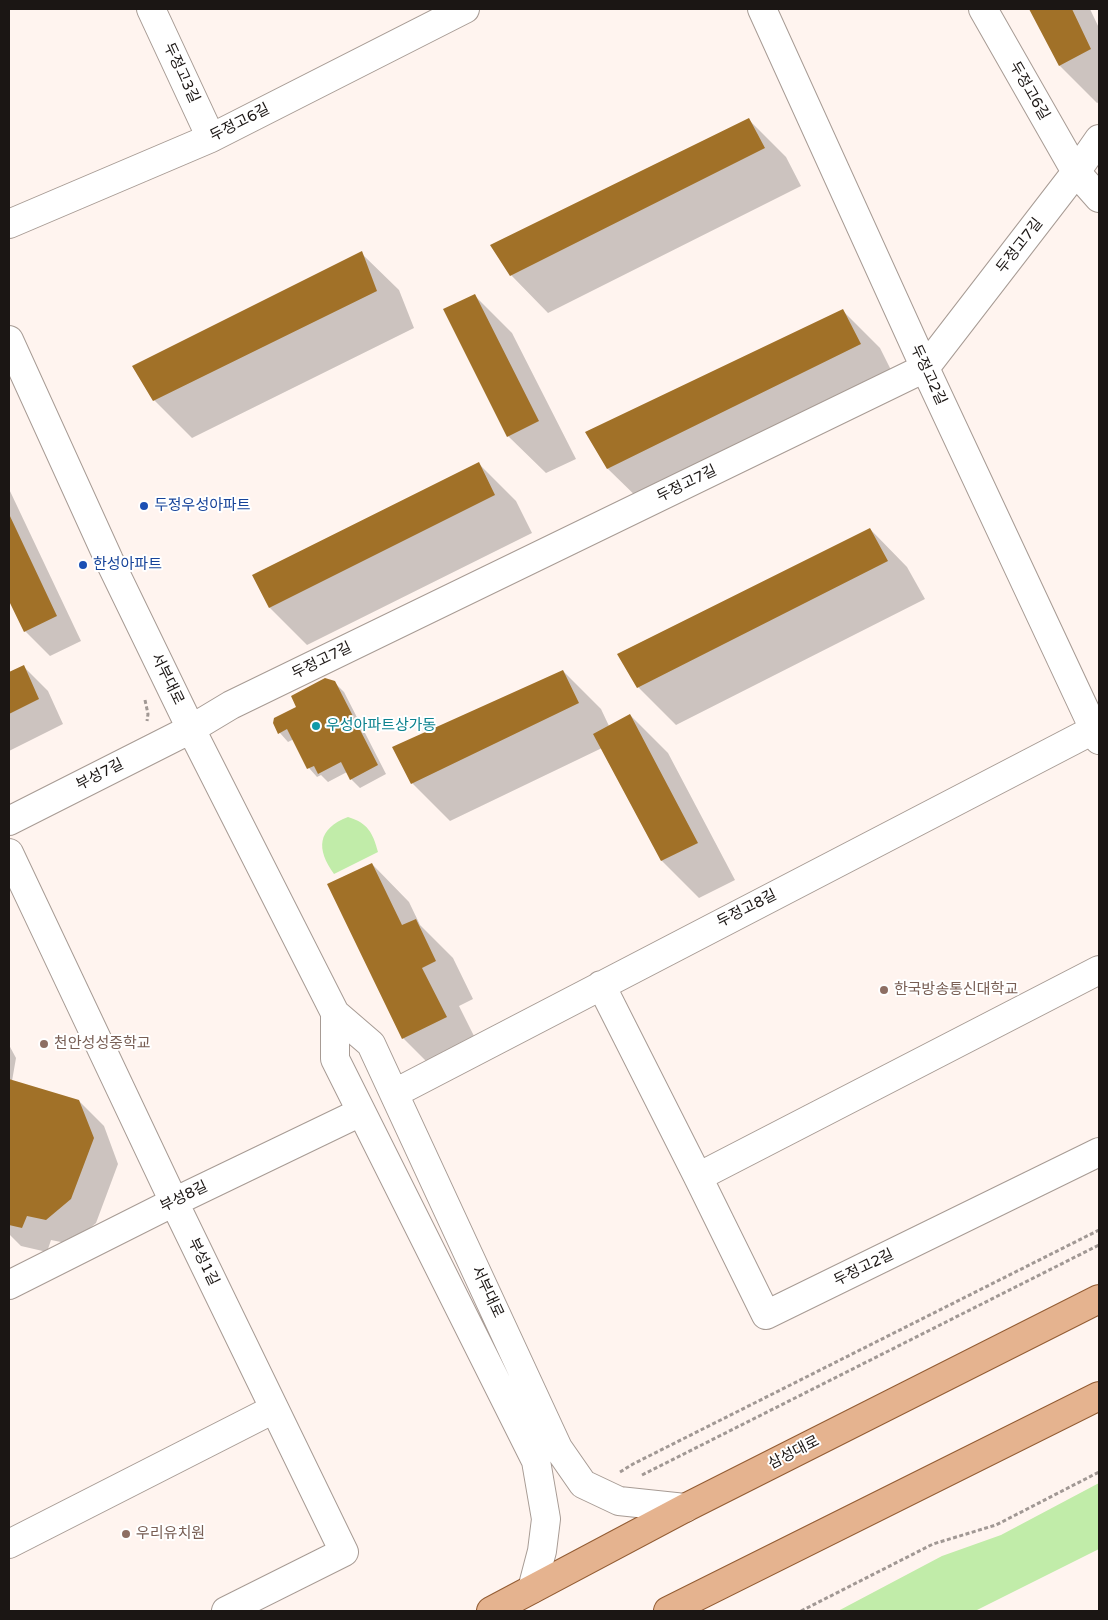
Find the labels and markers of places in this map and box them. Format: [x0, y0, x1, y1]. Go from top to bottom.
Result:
place label: 두정우성아파트 [154, 497, 251, 515]
marker: 두정우성아파트 [138, 500, 150, 512]
place label: 한성아파트 [93, 556, 162, 574]
marker: 한성아파트 [77, 559, 89, 571]
place label: 우성아파트상가동 [326, 717, 436, 735]
marker: 우성아파트상가동 [310, 720, 322, 732]
place label: 한국방송통신대학교 [894, 981, 1018, 999]
marker: 한국방송통신대학교 [878, 984, 890, 996]
place label: 천안성성중학교 [54, 1035, 151, 1053]
marker: 천안성성중학교 [38, 1038, 50, 1050]
place label: 우리유치원 [136, 1525, 205, 1543]
marker: 우리유치원 [120, 1528, 132, 1540]

